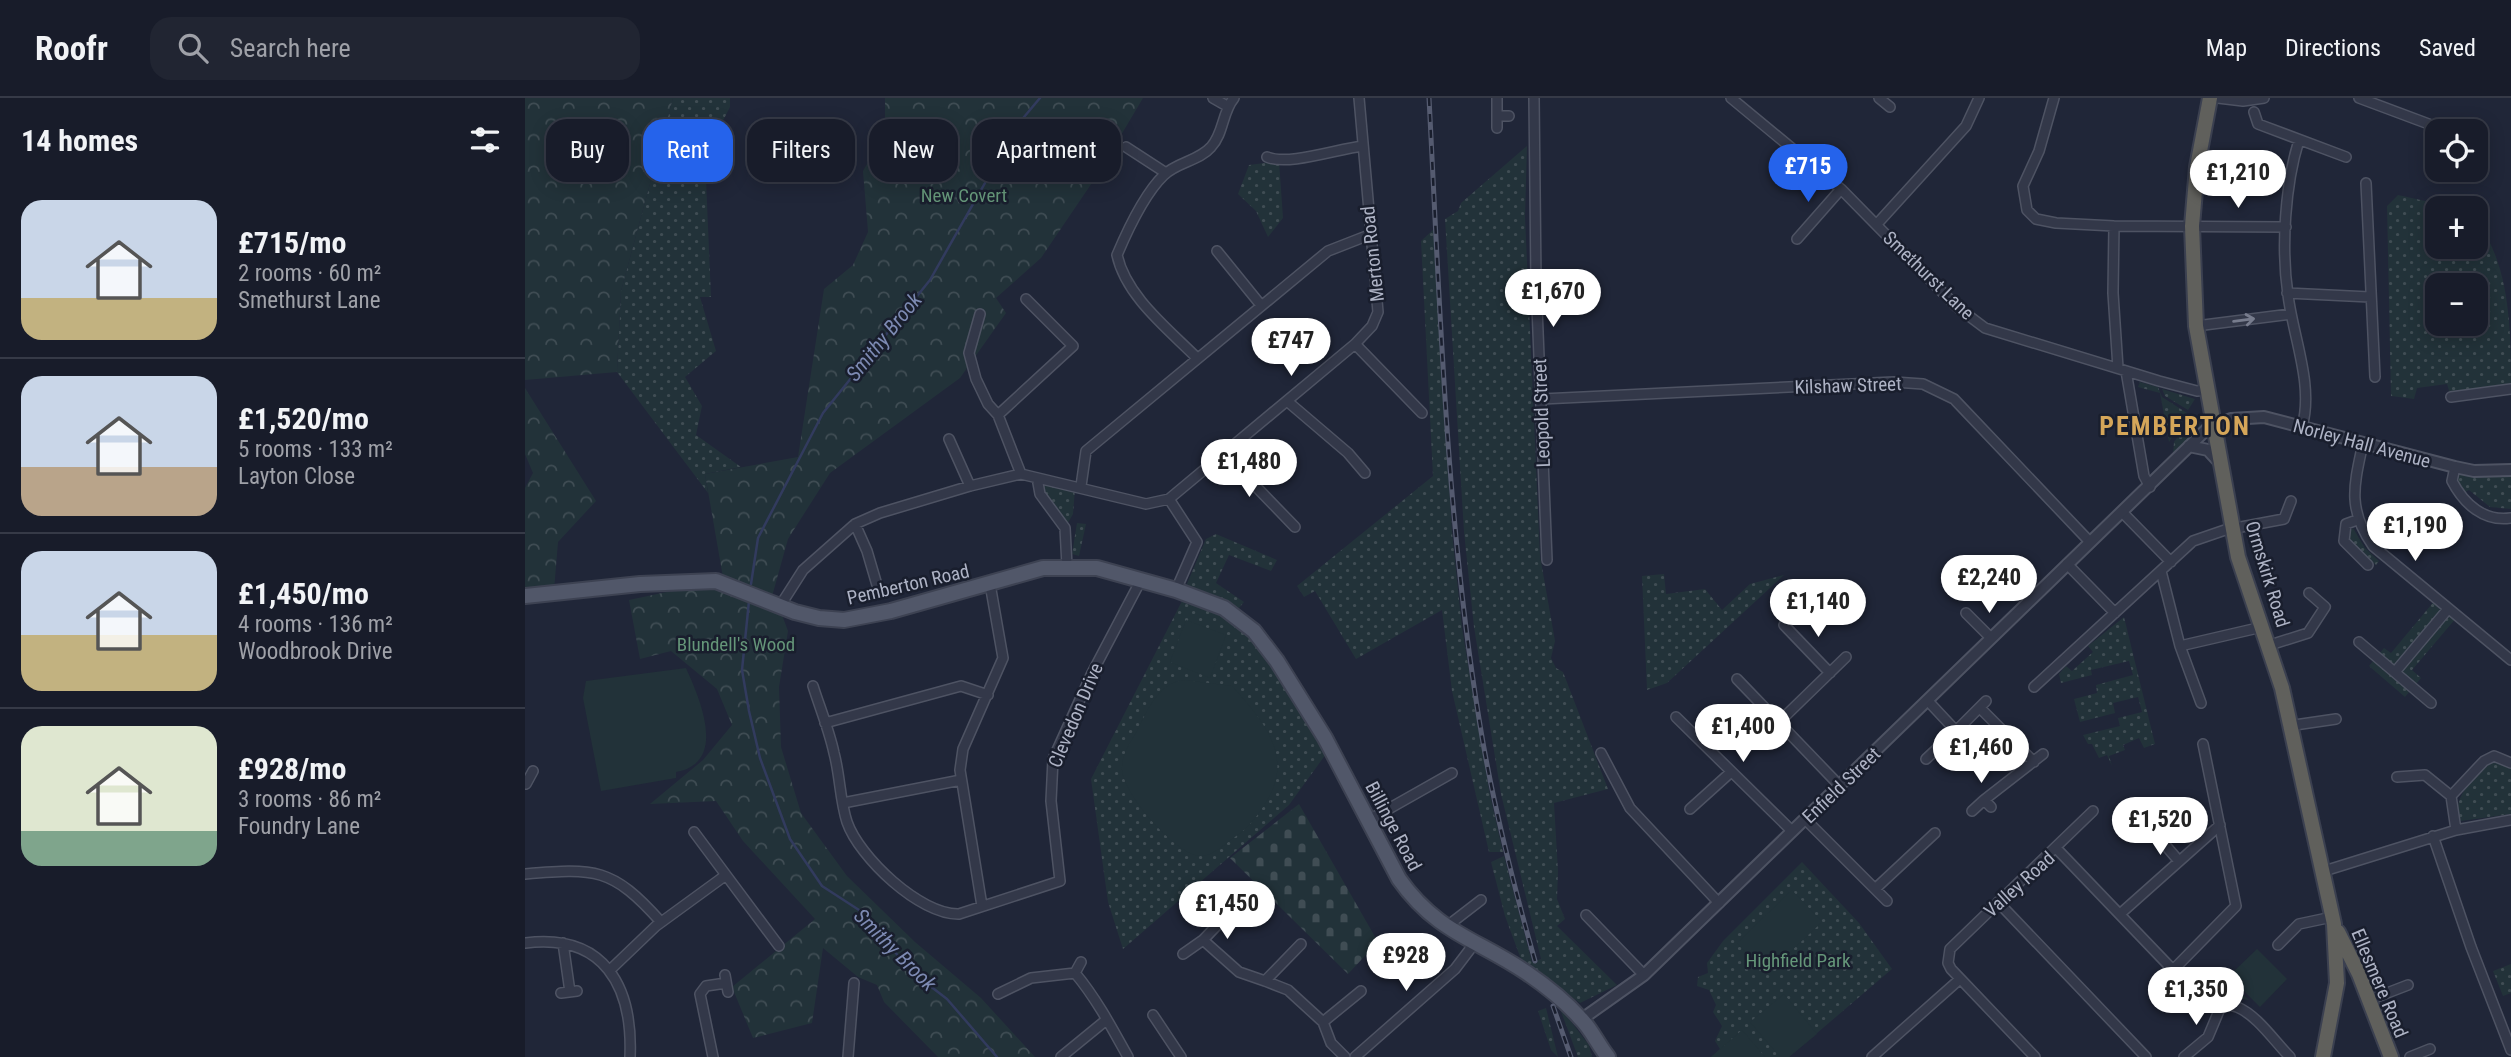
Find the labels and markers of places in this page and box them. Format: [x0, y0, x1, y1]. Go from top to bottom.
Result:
pin: £715 [1767, 144, 1849, 204]
pin: £1,210 [2181, 150, 2295, 210]
pin: £1,670 [1496, 270, 1610, 329]
pin: £747 [1250, 318, 1332, 378]
pin: £1,480 [1192, 440, 1306, 499]
pin: £1,190 [2358, 504, 2472, 563]
pin: £2,240 [1932, 556, 2046, 615]
pin: £1,140 [1761, 580, 1875, 639]
pin: £1,400 [1686, 704, 1800, 764]
pin: £1,460 [1924, 726, 2038, 785]
pin: £1,520 [2103, 798, 2217, 857]
pin: £1,450 [1170, 882, 1284, 941]
pin: £928 [1365, 934, 1447, 993]
pin: £1,350 [2139, 968, 2253, 1027]

